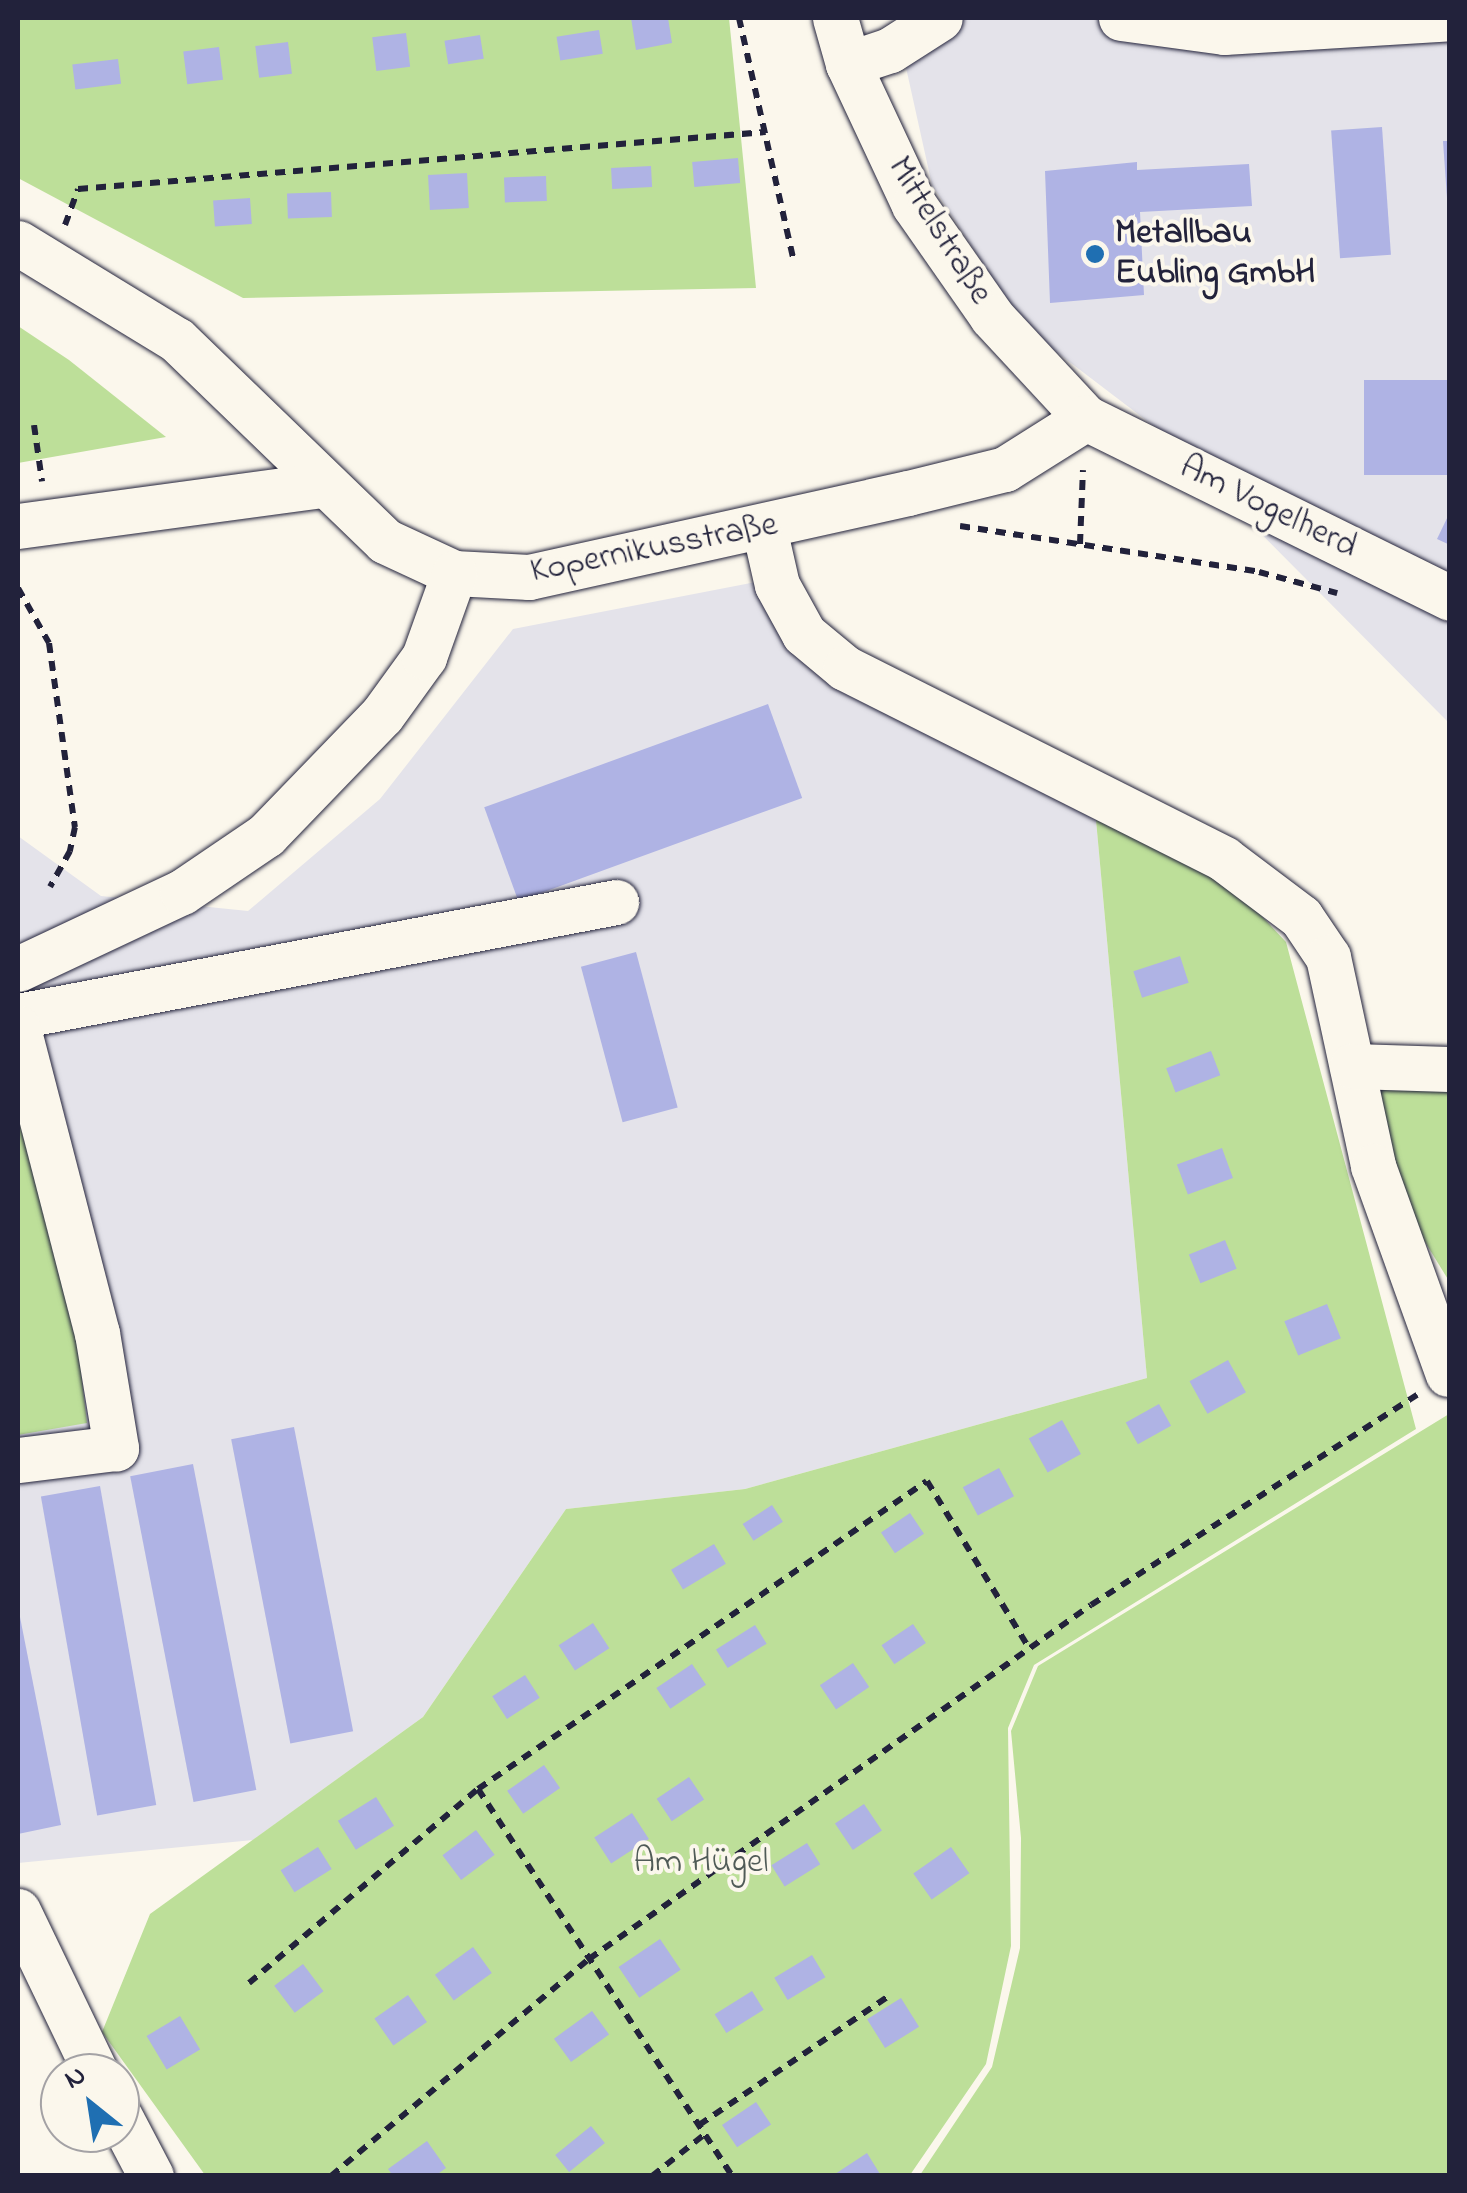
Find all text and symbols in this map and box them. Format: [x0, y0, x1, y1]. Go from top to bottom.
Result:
street label: Mittelstraße [877, 150, 1001, 312]
place label: Metallbau Eubling GmbH [1115, 213, 1315, 295]
marker: Metallbau Eubling GmbH [1084, 243, 1106, 265]
street label: Am Vogelherd [1172, 447, 1364, 569]
street label: Kopernikusstraße [527, 504, 781, 594]
park label: Am Hügel [633, 1842, 769, 1884]
north arrow [40, 2053, 140, 2153]
text: N [57, 2056, 94, 2101]

